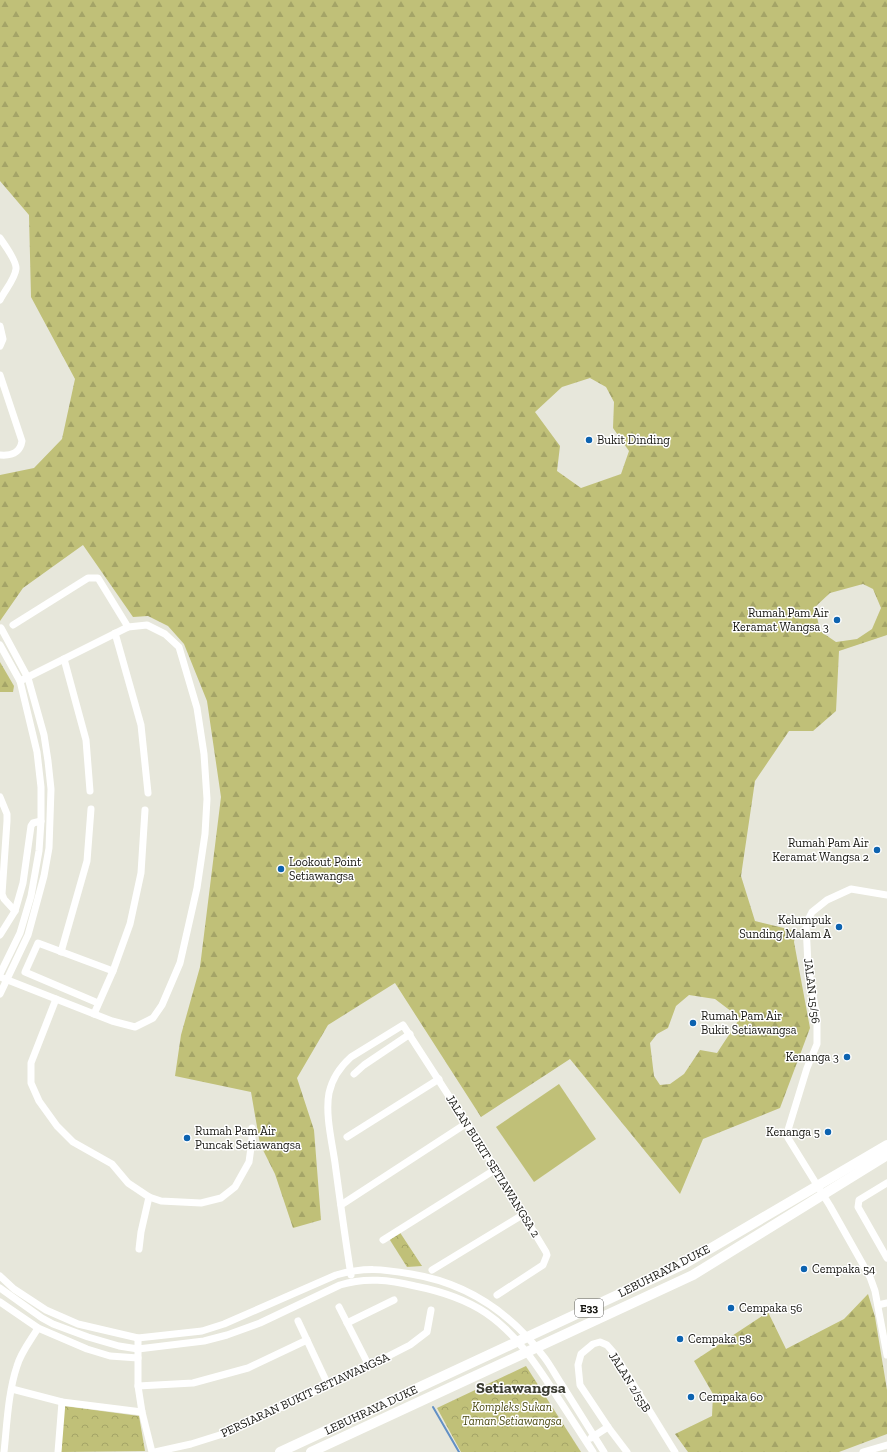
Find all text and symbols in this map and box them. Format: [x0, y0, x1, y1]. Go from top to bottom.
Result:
place label: Bukit Dinding [597, 433, 670, 447]
marker: Bukit Dinding [584, 435, 594, 445]
place label: Rumah Pam Air Keramat Wangsa 3 [733, 606, 829, 634]
marker: Rumah Pam Air Keramat Wangsa 3 [832, 615, 842, 625]
place label: Rumah Pam Air Keramat Wangsa 2 [772, 836, 869, 864]
marker: Rumah Pam Air Keramat Wangsa 2 [872, 845, 882, 855]
place label: Lookout Point Setiawangsa [289, 855, 362, 883]
marker: Lookout Point Setiawangsa [276, 864, 286, 874]
place label: Kelumpuk Sunding Malam A [739, 913, 832, 941]
marker: Kelumpuk Sunding Malam A [834, 922, 844, 932]
street label: JALAN 15/56 [801, 957, 823, 1025]
place label: Rumah Pam Air Bukit Setiawangsa [701, 1009, 797, 1037]
marker: Rumah Pam Air Bukit Setiawangsa [688, 1018, 698, 1028]
place label: Kenanga 3 [785, 1050, 839, 1064]
marker: Kenanga 3 [842, 1052, 852, 1062]
street label: JALAN BUKIT SETIAWANGSA 2 [443, 1092, 543, 1240]
place label: Rumah Pam Air Puncak Setiawangsa [195, 1124, 301, 1152]
place label: Kenanga 5 [766, 1125, 820, 1139]
marker: Kenanga 5 [823, 1127, 833, 1137]
marker: Rumah Pam Air Puncak Setiawangsa [182, 1133, 192, 1143]
street label: LEBUHRAYA DUKE [616, 1242, 712, 1300]
place label: Cempaka 54 [812, 1262, 876, 1276]
marker: Cempaka 54 [799, 1264, 809, 1274]
road number: E33 [575, 1299, 603, 1317]
place label: Cempaka 56 [739, 1301, 802, 1315]
marker: Cempaka 56 [726, 1303, 736, 1313]
place label: Cempaka 58 [688, 1332, 752, 1346]
marker: Cempaka 58 [675, 1334, 685, 1344]
street label: JALAN 2/55B [606, 1349, 654, 1415]
street label: PERSIARAN BUKIT SETIAWANGSA [218, 1350, 392, 1440]
district label: Setiawangsa [476, 1378, 566, 1397]
street label: LEBUHRAYA DUKE [322, 1382, 420, 1438]
place label: Cempaka 60 [699, 1390, 763, 1404]
marker: Cempaka 60 [686, 1392, 696, 1402]
park label: Kompleks Sukan Taman Setiawangsa [462, 1400, 562, 1428]

